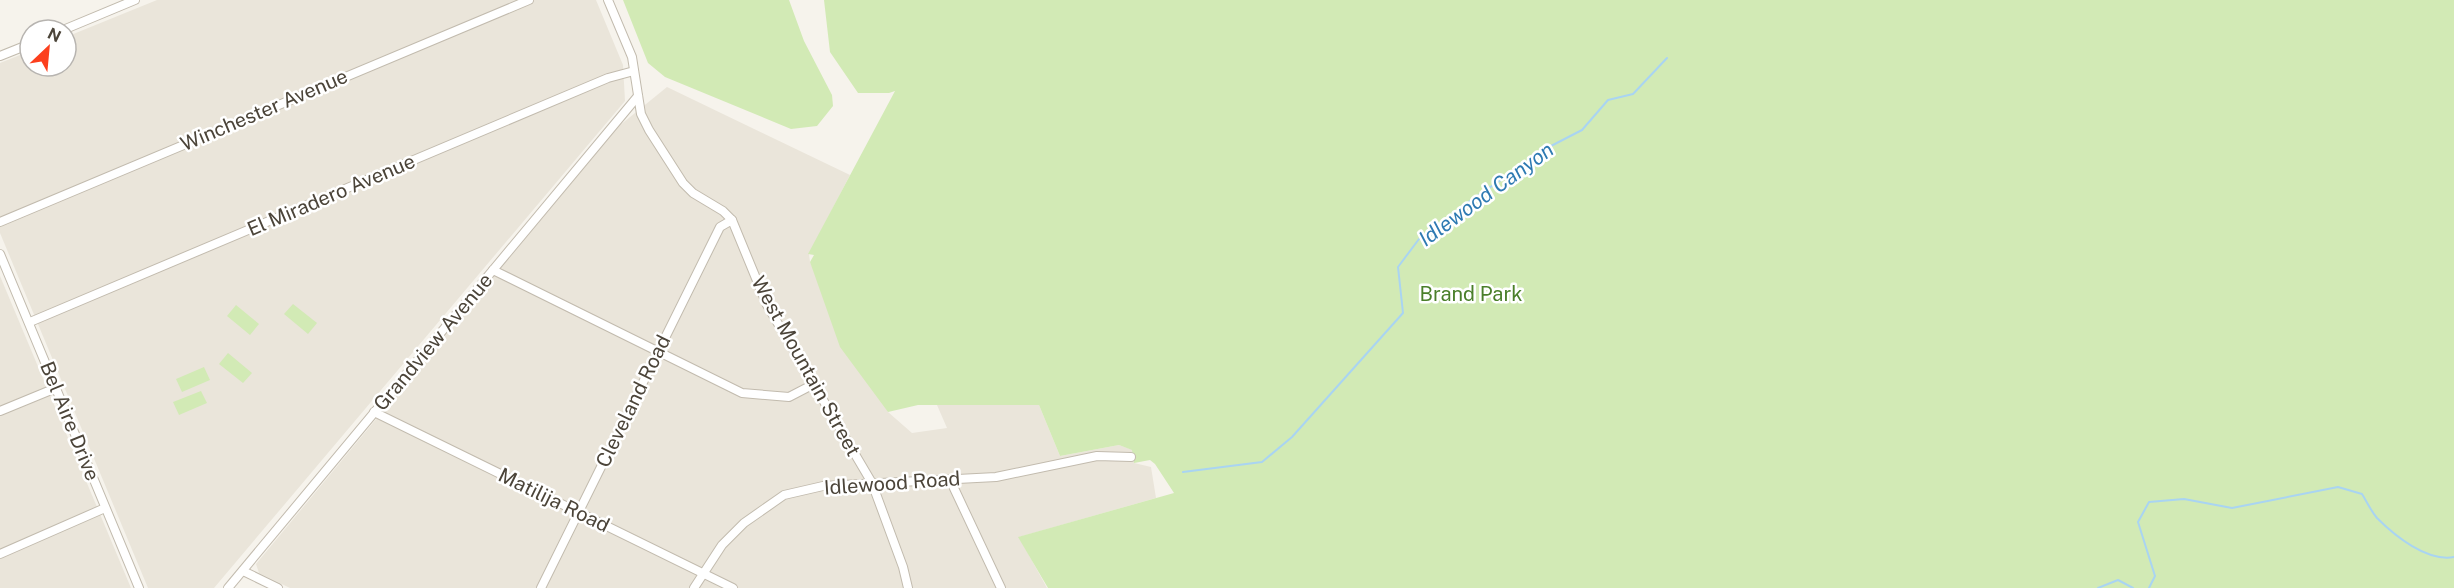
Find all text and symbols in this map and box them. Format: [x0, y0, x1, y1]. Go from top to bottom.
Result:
north arrow [18, 18, 78, 78]
text: N [45, 24, 64, 46]
street label: Winchester Avenue [177, 64, 351, 156]
water label: Idlewood Canyon [1414, 137, 1558, 251]
street label: El Miradero Avenue [243, 149, 419, 241]
street label: Grandview Avenue [369, 268, 497, 416]
street label: West Mountain Street [746, 272, 866, 460]
park label: Brand Park [1420, 282, 1522, 306]
street label: Cleveland Road [591, 331, 675, 471]
street label: Bel Aire Drive [35, 358, 105, 484]
street label: Matilija Road [495, 463, 613, 537]
street label: Idlewood Road [823, 466, 961, 500]

